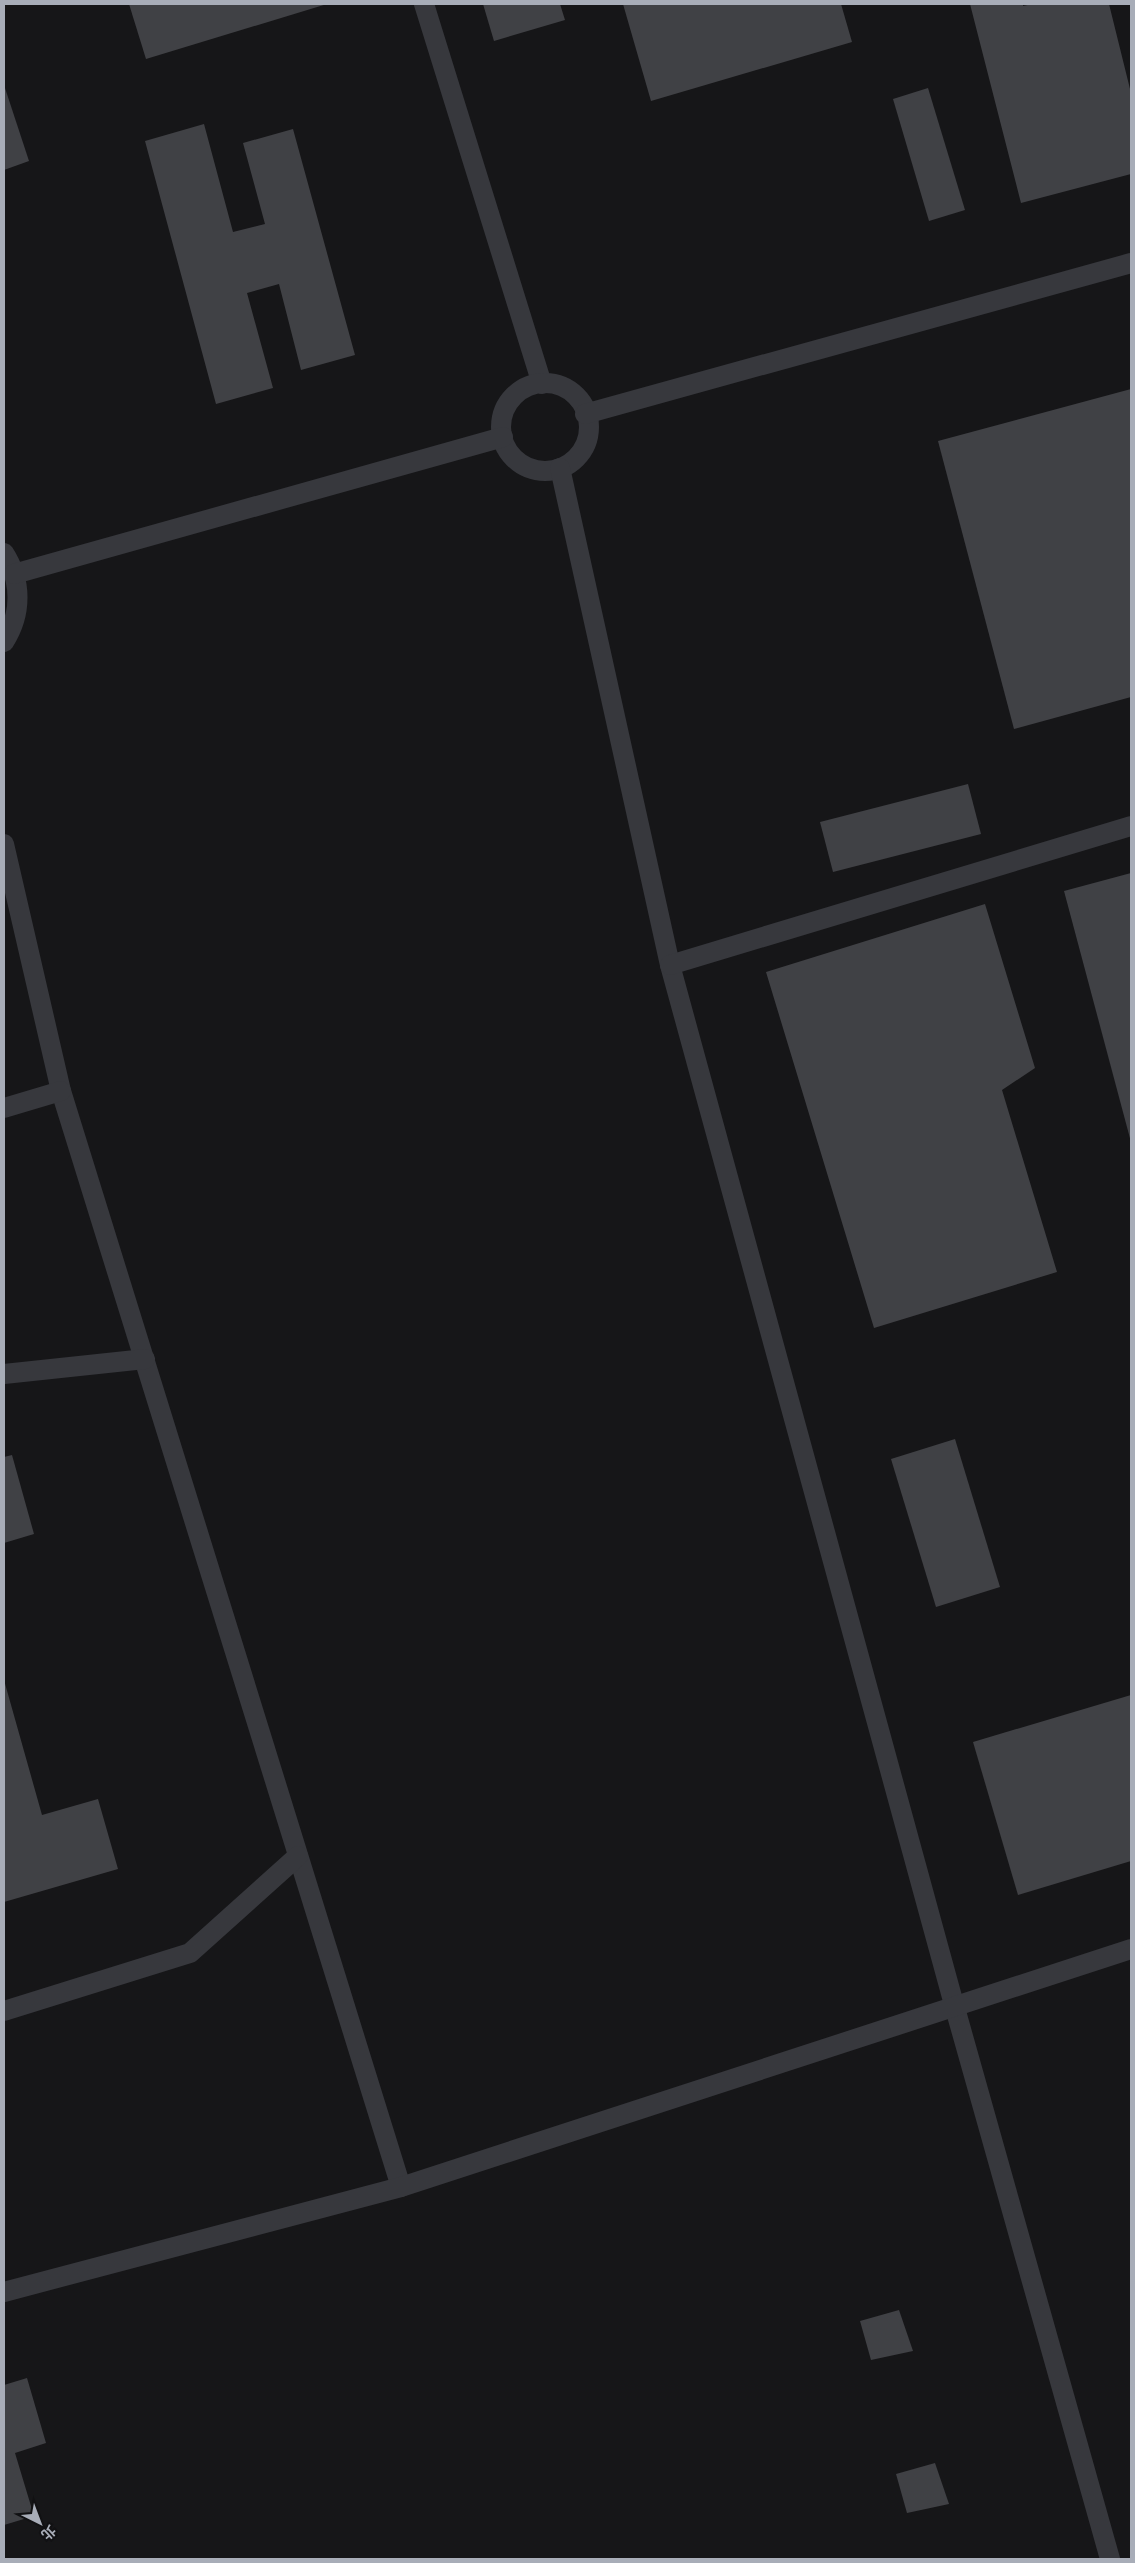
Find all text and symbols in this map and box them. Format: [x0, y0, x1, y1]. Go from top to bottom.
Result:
north arrow [15, 2498, 65, 2548]
text: 北 [38, 2522, 59, 2543]

